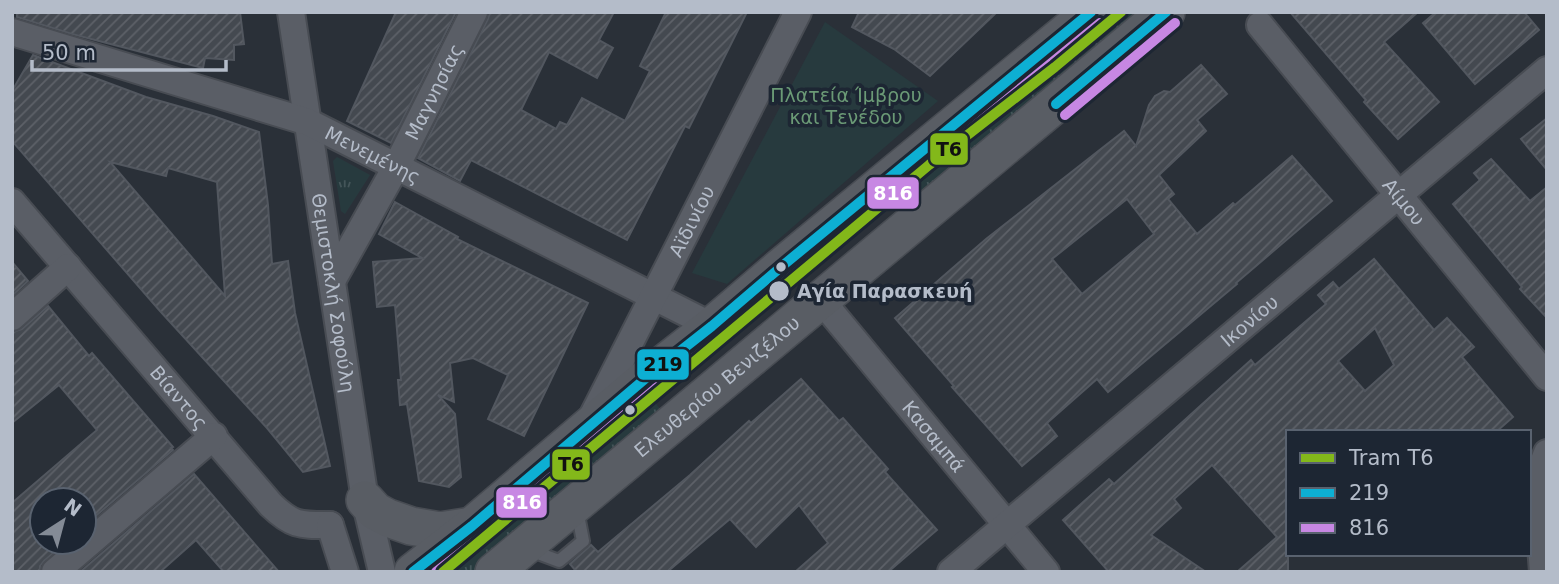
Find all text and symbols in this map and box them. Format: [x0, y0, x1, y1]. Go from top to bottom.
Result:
scale bar [32, 28, 226, 72]
street label: Μαγνησίας [400, 40, 467, 144]
text: 50 m [42, 41, 96, 65]
park label: Πλατεία Ίμβρου και Τενέδου [770, 84, 922, 128]
street label: Μενεμένης [322, 122, 424, 188]
line badge: Τ6 [929, 132, 969, 166]
text: Τ6 [936, 138, 962, 160]
street label: Αίμου [1378, 174, 1430, 230]
line badge: 816 [866, 176, 920, 210]
street label: Αϊδινίου [664, 182, 719, 261]
text: 816 [873, 182, 913, 204]
street label: Θεμιστοκλή Σοφούλη [308, 191, 360, 394]
unlabelled marker [774, 260, 788, 274]
marker: Αγία Παρασκευή [767, 279, 791, 303]
place label: Αγία Παρασκευή [797, 280, 973, 302]
street label: Ικονίου [1216, 290, 1282, 351]
street label: Ελευθερίου Βενιζέλου [630, 311, 804, 462]
line badge: 219 [636, 348, 690, 381]
text: 219 [643, 353, 683, 375]
street label: Βίαντος [146, 361, 212, 434]
street label: Κασαμπά [898, 396, 970, 476]
unlabelled marker [623, 403, 637, 417]
legend [1286, 430, 1531, 556]
text: Tram Τ6 [1348, 446, 1434, 470]
line badge: Τ6 [551, 448, 591, 481]
text: Τ6 [558, 453, 584, 475]
text: 219 [1349, 481, 1389, 505]
north arrow [28, 486, 98, 556]
line badge: 816 [495, 486, 548, 519]
text: 816 [502, 491, 542, 513]
text: N [60, 494, 86, 521]
text: 816 [1349, 516, 1389, 540]

